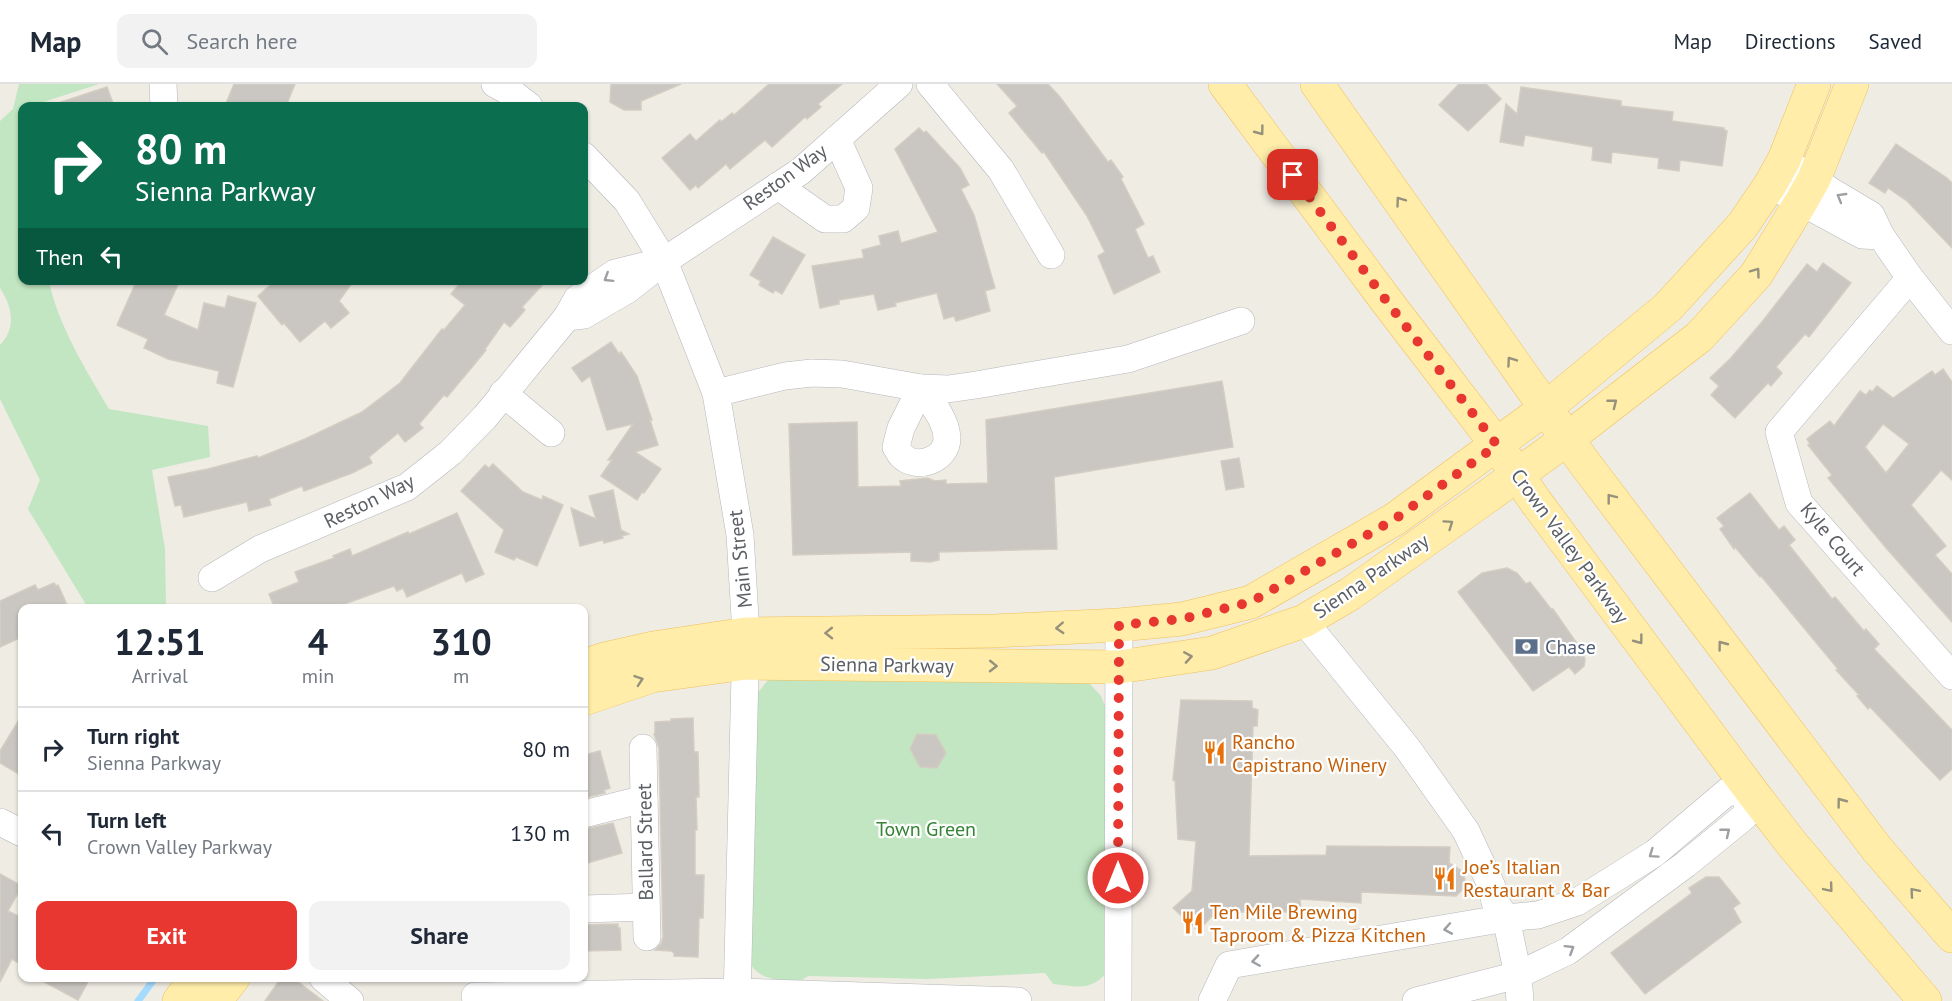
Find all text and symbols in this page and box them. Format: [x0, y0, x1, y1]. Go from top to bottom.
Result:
search box [117, 14, 537, 68]
text: Map [30, 23, 81, 60]
icon: search [138, 25, 171, 58]
text: Search here [186, 27, 297, 55]
text: Map [1673, 28, 1712, 55]
text: Directions [1745, 28, 1836, 55]
text: Saved [1869, 28, 1922, 55]
text: 80 m [135, 121, 227, 176]
one-way arrow [1253, 124, 1264, 135]
icon: right [36, 126, 114, 204]
street label: Reston Way [738, 137, 833, 216]
pin [1267, 149, 1318, 200]
icon: arrive [1276, 158, 1309, 191]
text: Sienna Parkway [135, 174, 316, 208]
one-way arrow [1837, 193, 1847, 205]
one-way arrow [1396, 196, 1407, 207]
icon: left [95, 240, 128, 273]
text: Then [36, 243, 83, 271]
one-way arrow [1749, 268, 1760, 279]
one-way arrow [604, 270, 614, 282]
one-way arrow [1507, 356, 1518, 367]
one-way arrow [1607, 400, 1618, 411]
street label: Crown Valley Parkway [1505, 463, 1635, 629]
street label: Reston Way [319, 468, 419, 534]
one-way arrow [1608, 493, 1619, 504]
street label: Kyle Court [1795, 497, 1871, 581]
street label: Main Street [722, 508, 758, 609]
one-way arrow [1443, 520, 1454, 531]
street label: Sienna Parkway [1308, 527, 1434, 624]
text: 12:51 [114, 618, 206, 665]
text: 4 [308, 618, 328, 665]
text: 310 [431, 618, 492, 665]
one-way arrow [1056, 621, 1065, 634]
one-way arrow [825, 627, 834, 639]
bank icon: Chase [1514, 634, 1540, 660]
place label: Chase [1545, 634, 1596, 660]
one-way arrow [1632, 634, 1643, 645]
one-way arrow [1718, 640, 1729, 651]
street label: Sienna Parkway [820, 651, 955, 679]
one-way arrow [1183, 651, 1192, 663]
one-way arrow [989, 660, 998, 672]
text: Arrival [132, 663, 188, 689]
text: min [302, 663, 334, 689]
text: m [453, 663, 469, 689]
one-way arrow [633, 675, 644, 687]
text: Turn right [87, 722, 179, 750]
place label: Rancho Capistrano Winery [1232, 729, 1388, 778]
icon: right [36, 733, 69, 766]
text: 80 m [522, 735, 570, 763]
restaurant icon: Rancho Capistrano Winery [1201, 740, 1227, 766]
text: Sienna Parkway [87, 750, 221, 776]
street label: Ballard Street [631, 783, 659, 901]
one-way arrow [1838, 798, 1849, 809]
text: Turn left [87, 806, 167, 834]
park label: Town Green [876, 816, 976, 842]
icon: left [36, 817, 69, 850]
text: 130 m [510, 819, 570, 847]
one-way arrow [1719, 828, 1730, 839]
text: Crown Valley Parkway [87, 834, 272, 860]
position arrow [1086, 846, 1150, 910]
one-way arrow [1648, 847, 1659, 858]
place label: Joe’s Italian Restaurant & Bar [1462, 854, 1610, 903]
restaurant icon: Joe’s Italian Restaurant & Bar [1432, 865, 1458, 891]
one-way arrow [1822, 881, 1833, 892]
one-way arrow [1910, 888, 1921, 899]
place label: Ten Mile Brewing Taproom & Pizza Kitchen [1210, 899, 1426, 948]
button: Exit [36, 901, 297, 970]
button: Share [309, 901, 570, 970]
restaurant icon: Ten Mile Brewing Taproom & Pizza Kitchen [1179, 910, 1205, 936]
one-way arrow [1443, 922, 1453, 935]
one-way arrow [1564, 945, 1574, 957]
one-way arrow [1251, 954, 1260, 966]

